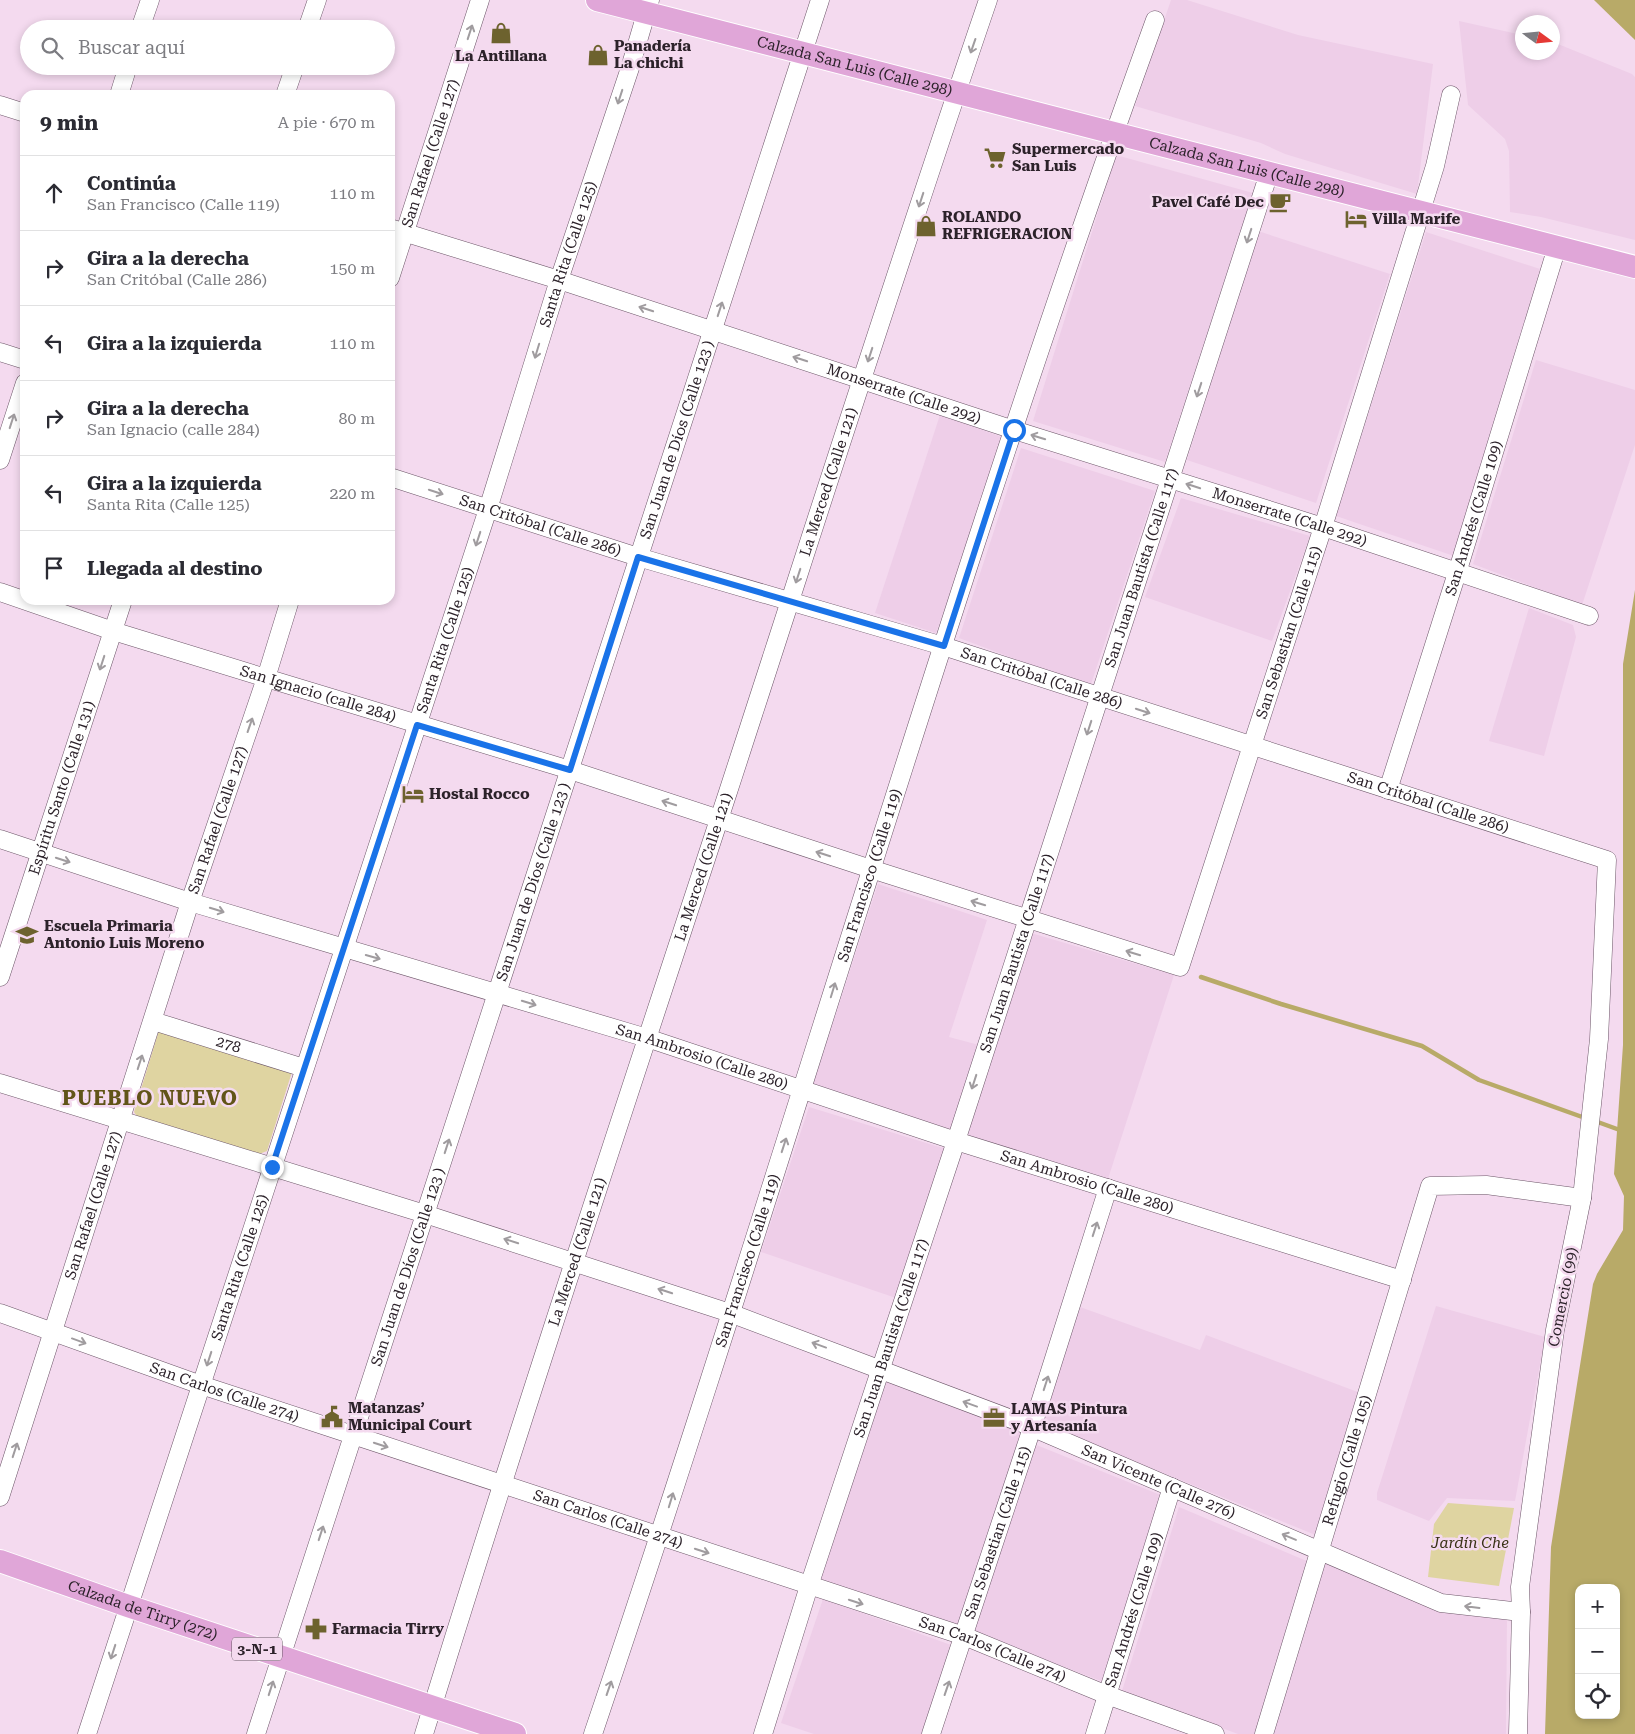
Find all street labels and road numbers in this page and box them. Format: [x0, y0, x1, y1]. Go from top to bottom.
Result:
street label: Calzada San Luis (Calle 298) [755, 33, 954, 100]
street label: San Rafael (Calle 127) [398, 77, 463, 230]
street label: Calzada San Luis (Calle 298) [1147, 133, 1346, 201]
street label: Santa Rita (Calle 125) [536, 179, 600, 330]
street label: San Juan de Díos (Calle 123 ) [636, 338, 718, 541]
street label: Monserrate (Calle 292) [825, 360, 983, 428]
street label: La Merced (Calle 121) [796, 405, 861, 558]
street label: San Andrés (Calle 109) [1441, 438, 1506, 598]
street label: San Juan Bautista (Calle 117) [1101, 466, 1182, 670]
street label: Monserrate (Calle 292) [1210, 484, 1369, 550]
street label: San Critóbal (Calle 286) [457, 491, 624, 560]
street label: San Sebastian (Calle 115) [1252, 544, 1325, 721]
street label: Santa Rita (Calle 125) [413, 565, 477, 715]
street label: San Critóbal (Calle 286) [959, 643, 1125, 712]
street label: San Ignacio (calle 284) [238, 662, 398, 726]
street label: Espíritu Santo (Calle 131) [25, 698, 99, 877]
street label: San Rafael (Calle 127) [184, 744, 251, 896]
street label: San Critóbal (Calle 286) [1345, 768, 1511, 837]
street label: San Juan de Díos (Calle 123 ) [492, 780, 574, 983]
street label: San Francisco (Calle 119) [834, 786, 905, 964]
street label: La Merced (Calle 121) [671, 790, 736, 944]
street label: San Juan Bautista (Calle 117) [976, 851, 1057, 1055]
street label: San Ambrosio (Calle 280) [614, 1020, 790, 1093]
street label: 278 [214, 1032, 243, 1057]
street label: San Rafael (Calle 127) [61, 1129, 125, 1282]
street label: San Ambrosio (Calle 280) [998, 1146, 1176, 1217]
street label: San Juan de Díos (Calle 123 ) [367, 1165, 449, 1369]
street label: San Francisco (Calle 119) [712, 1172, 784, 1349]
street label: La Merced (Calle 121) [545, 1175, 610, 1328]
street label: Santa Rita (Calle 125) [207, 1192, 272, 1343]
street label: San Juan Bautista (Calle 117) [850, 1236, 932, 1440]
street label: Comercio (99) [1545, 1246, 1581, 1348]
street label: San Carlos (Calle 274) [148, 1358, 301, 1426]
street label: Refugio (Calle 105) [1319, 1393, 1375, 1528]
street label: San Vicente (Calle 276) [1079, 1441, 1238, 1523]
street label: San Sebastian (Calle 115) [961, 1444, 1034, 1621]
street label: San Carlos (Calle 274) [531, 1486, 685, 1552]
street label: San Andrés (Calle 109) [1101, 1530, 1166, 1690]
street label: Calzada de Tirry (272) [65, 1577, 220, 1644]
street label: San Carlos (Calle 274) [917, 1613, 1069, 1686]
road number: 3-N-1 [232, 1638, 282, 1660]

